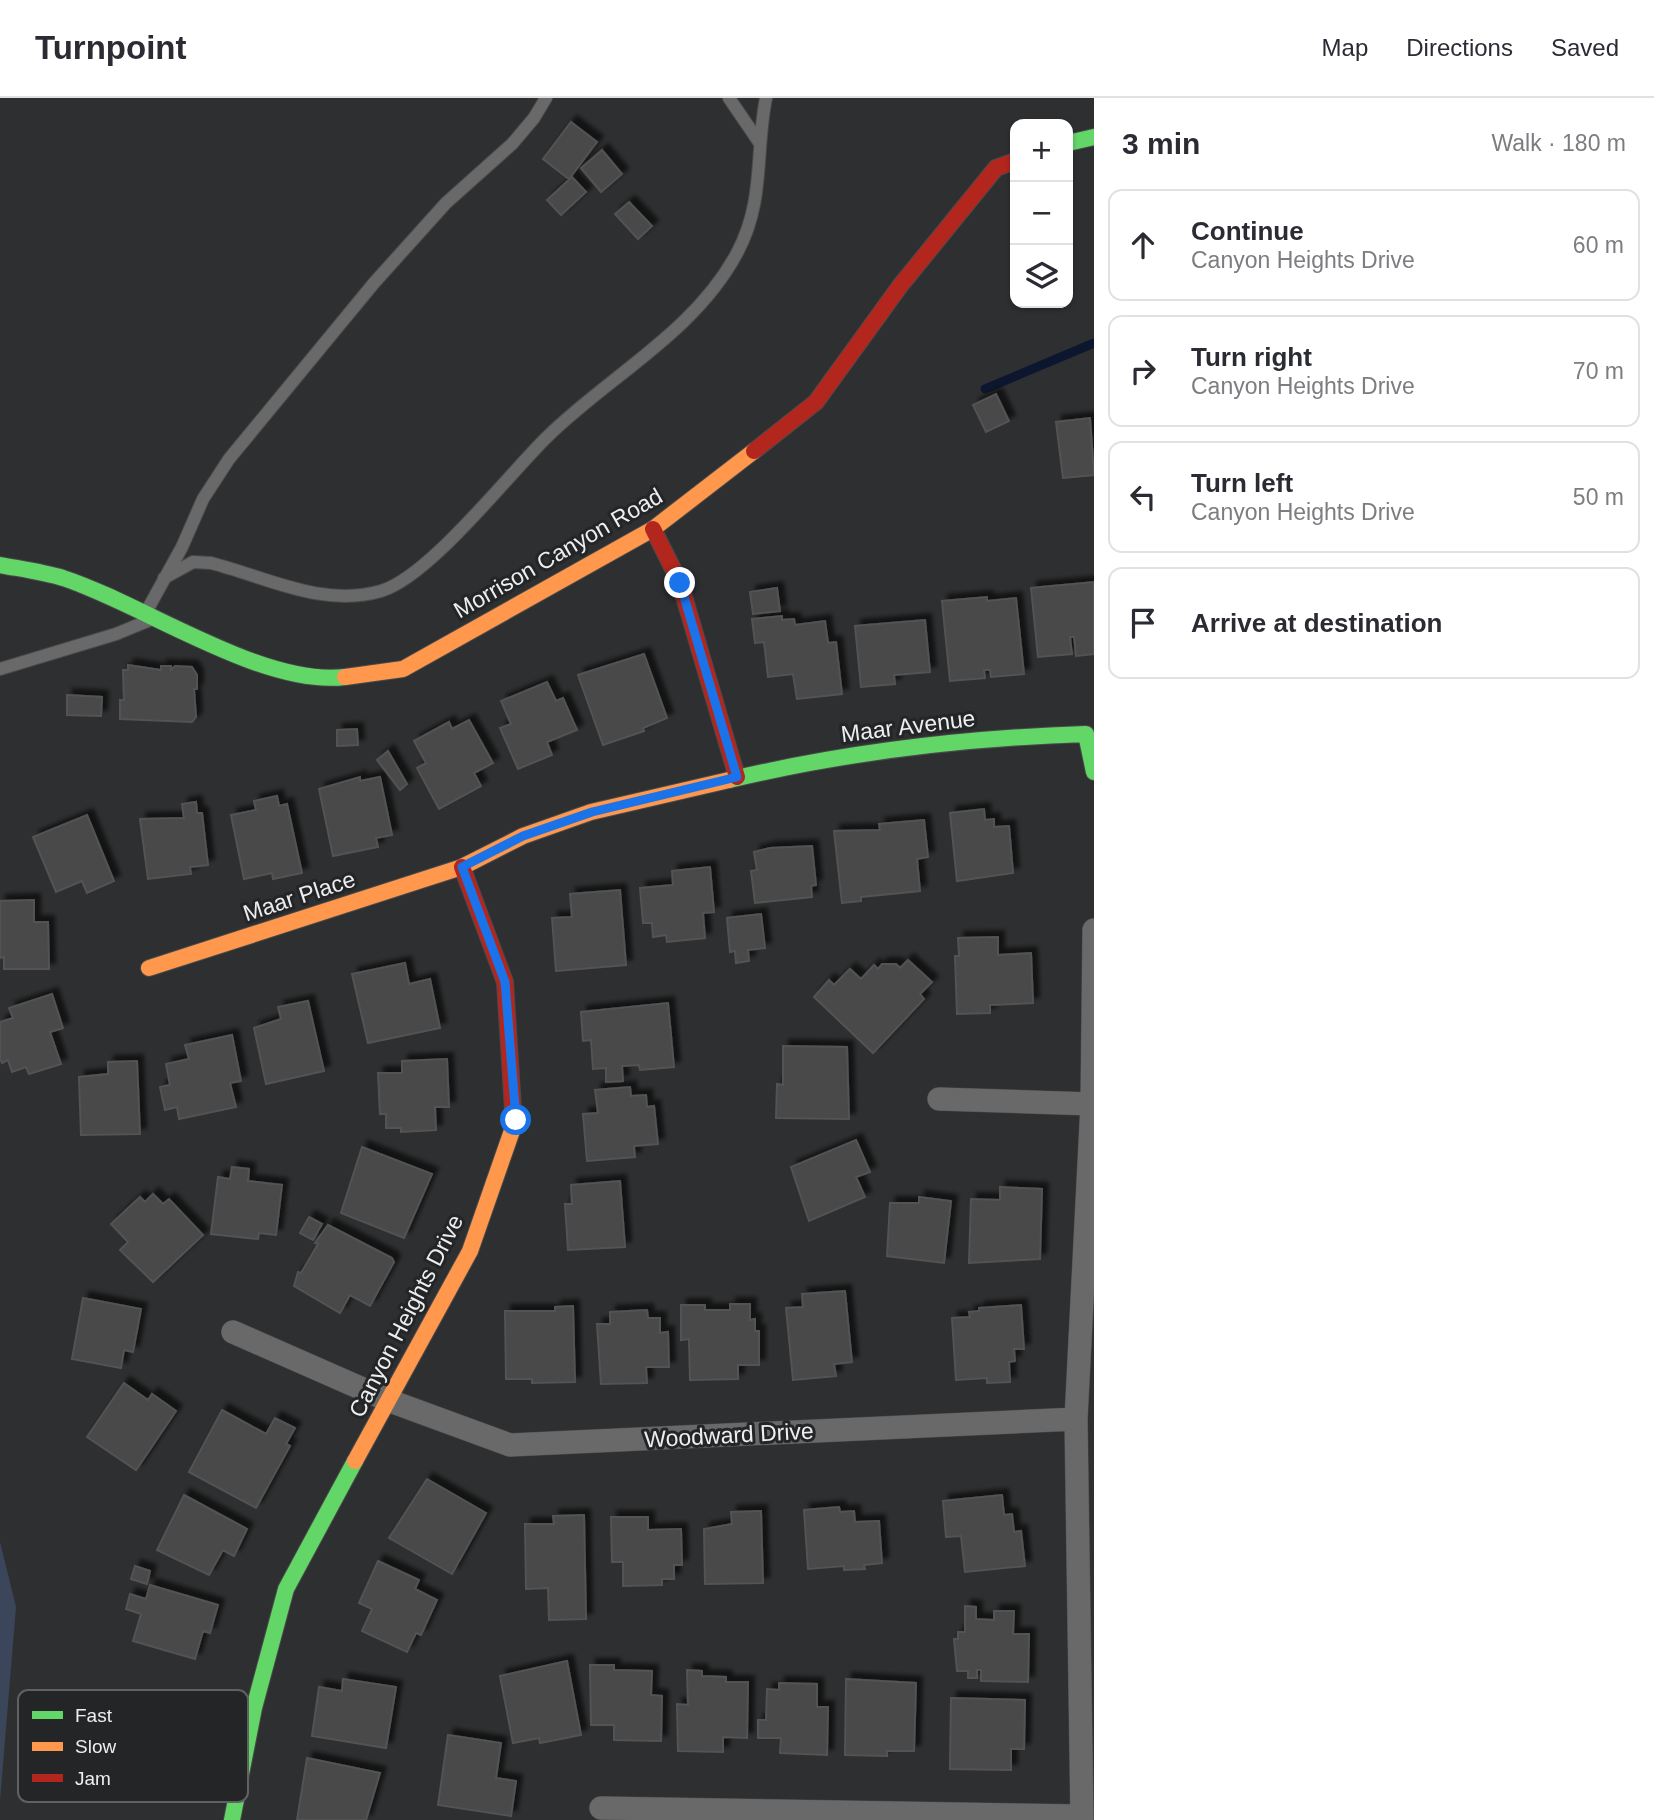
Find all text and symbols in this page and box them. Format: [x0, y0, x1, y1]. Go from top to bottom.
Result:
text: Turnpoint [35, 29, 187, 66]
text: Map [1322, 34, 1368, 61]
text: Directions [1406, 34, 1513, 61]
text: Saved [1551, 34, 1619, 61]
map controls [1010, 119, 1073, 308]
button: + [1010, 119, 1073, 182]
text: 3 min [1122, 127, 1200, 160]
text: Walk · 180 m [1491, 130, 1626, 156]
button: − [1010, 182, 1073, 245]
text: Continue [1191, 216, 1304, 246]
icon: ahead [1124, 226, 1162, 264]
text: 60 m [1573, 232, 1624, 258]
button: layers [1010, 245, 1073, 308]
text: Canyon Heights Drive [1191, 247, 1415, 273]
text: Turn right [1191, 342, 1312, 372]
icon: right [1124, 352, 1162, 390]
text: 70 m [1573, 358, 1624, 384]
text: Canyon Heights Drive [1191, 373, 1415, 399]
text: Turn left [1191, 468, 1293, 498]
icon: left [1124, 478, 1162, 516]
street label: Morrison Canyon Road [449, 483, 667, 623]
text: 50 m [1573, 484, 1624, 510]
text: Canyon Heights Drive [1191, 499, 1415, 525]
route end [664, 567, 695, 598]
icon: arrive [1124, 604, 1162, 642]
text: Arrive at destination [1191, 608, 1442, 638]
street label: Maar Avenue [839, 705, 977, 747]
street label: Maar Place [240, 866, 358, 926]
route start [500, 1104, 531, 1135]
street label: Canyon Heights Drive [344, 1210, 468, 1422]
street label: Woodward Drive [644, 1418, 814, 1452]
legend [18, 1690, 248, 1802]
text: Fast [75, 1705, 113, 1726]
text: Slow [75, 1736, 116, 1757]
text: Jam [75, 1768, 111, 1789]

